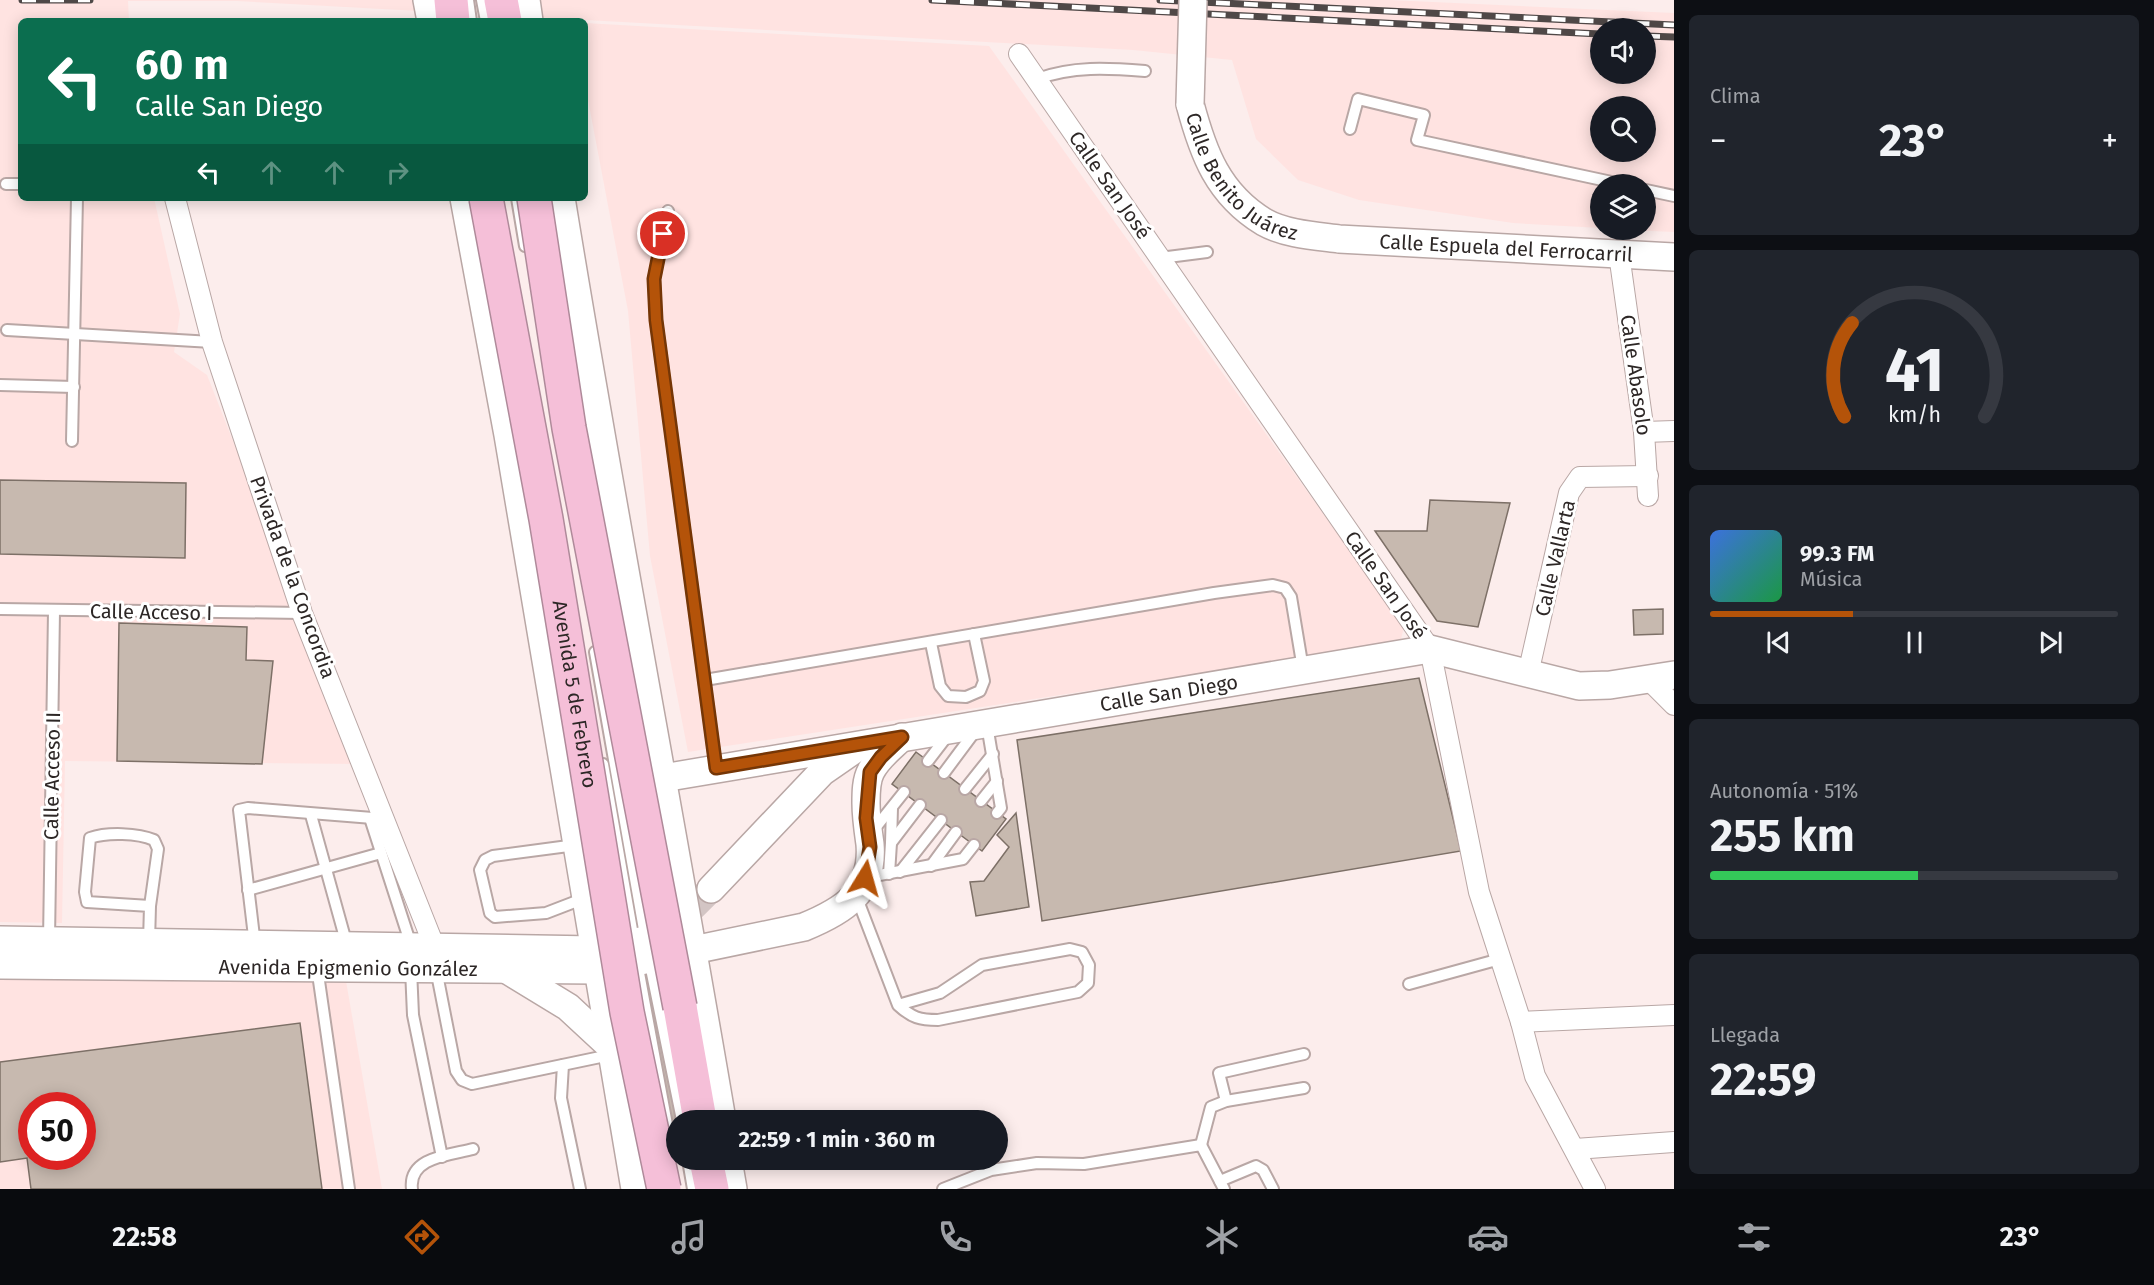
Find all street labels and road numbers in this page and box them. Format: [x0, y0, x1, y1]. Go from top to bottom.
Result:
street label: Calle Benito Juárez [1181, 110, 1300, 245]
street label: Calle San José [1064, 126, 1156, 244]
street label: Calle Espuela del Ferrocarril [1379, 229, 1634, 267]
street label: Calle Abasolo [1616, 313, 1656, 437]
street label: Privada de la Concordia [245, 472, 341, 682]
street label: Calle Vallarta [1530, 497, 1580, 619]
street label: Calle San José [1340, 526, 1432, 644]
street label: Avenida 5 de Febrero [548, 598, 602, 790]
street label: Calle Acceso I [90, 599, 212, 625]
street label: Calle San Diego [1098, 670, 1240, 716]
street label: Calle Acceso II [39, 712, 65, 840]
street label: Avenida Epigmenio González [218, 955, 478, 981]

